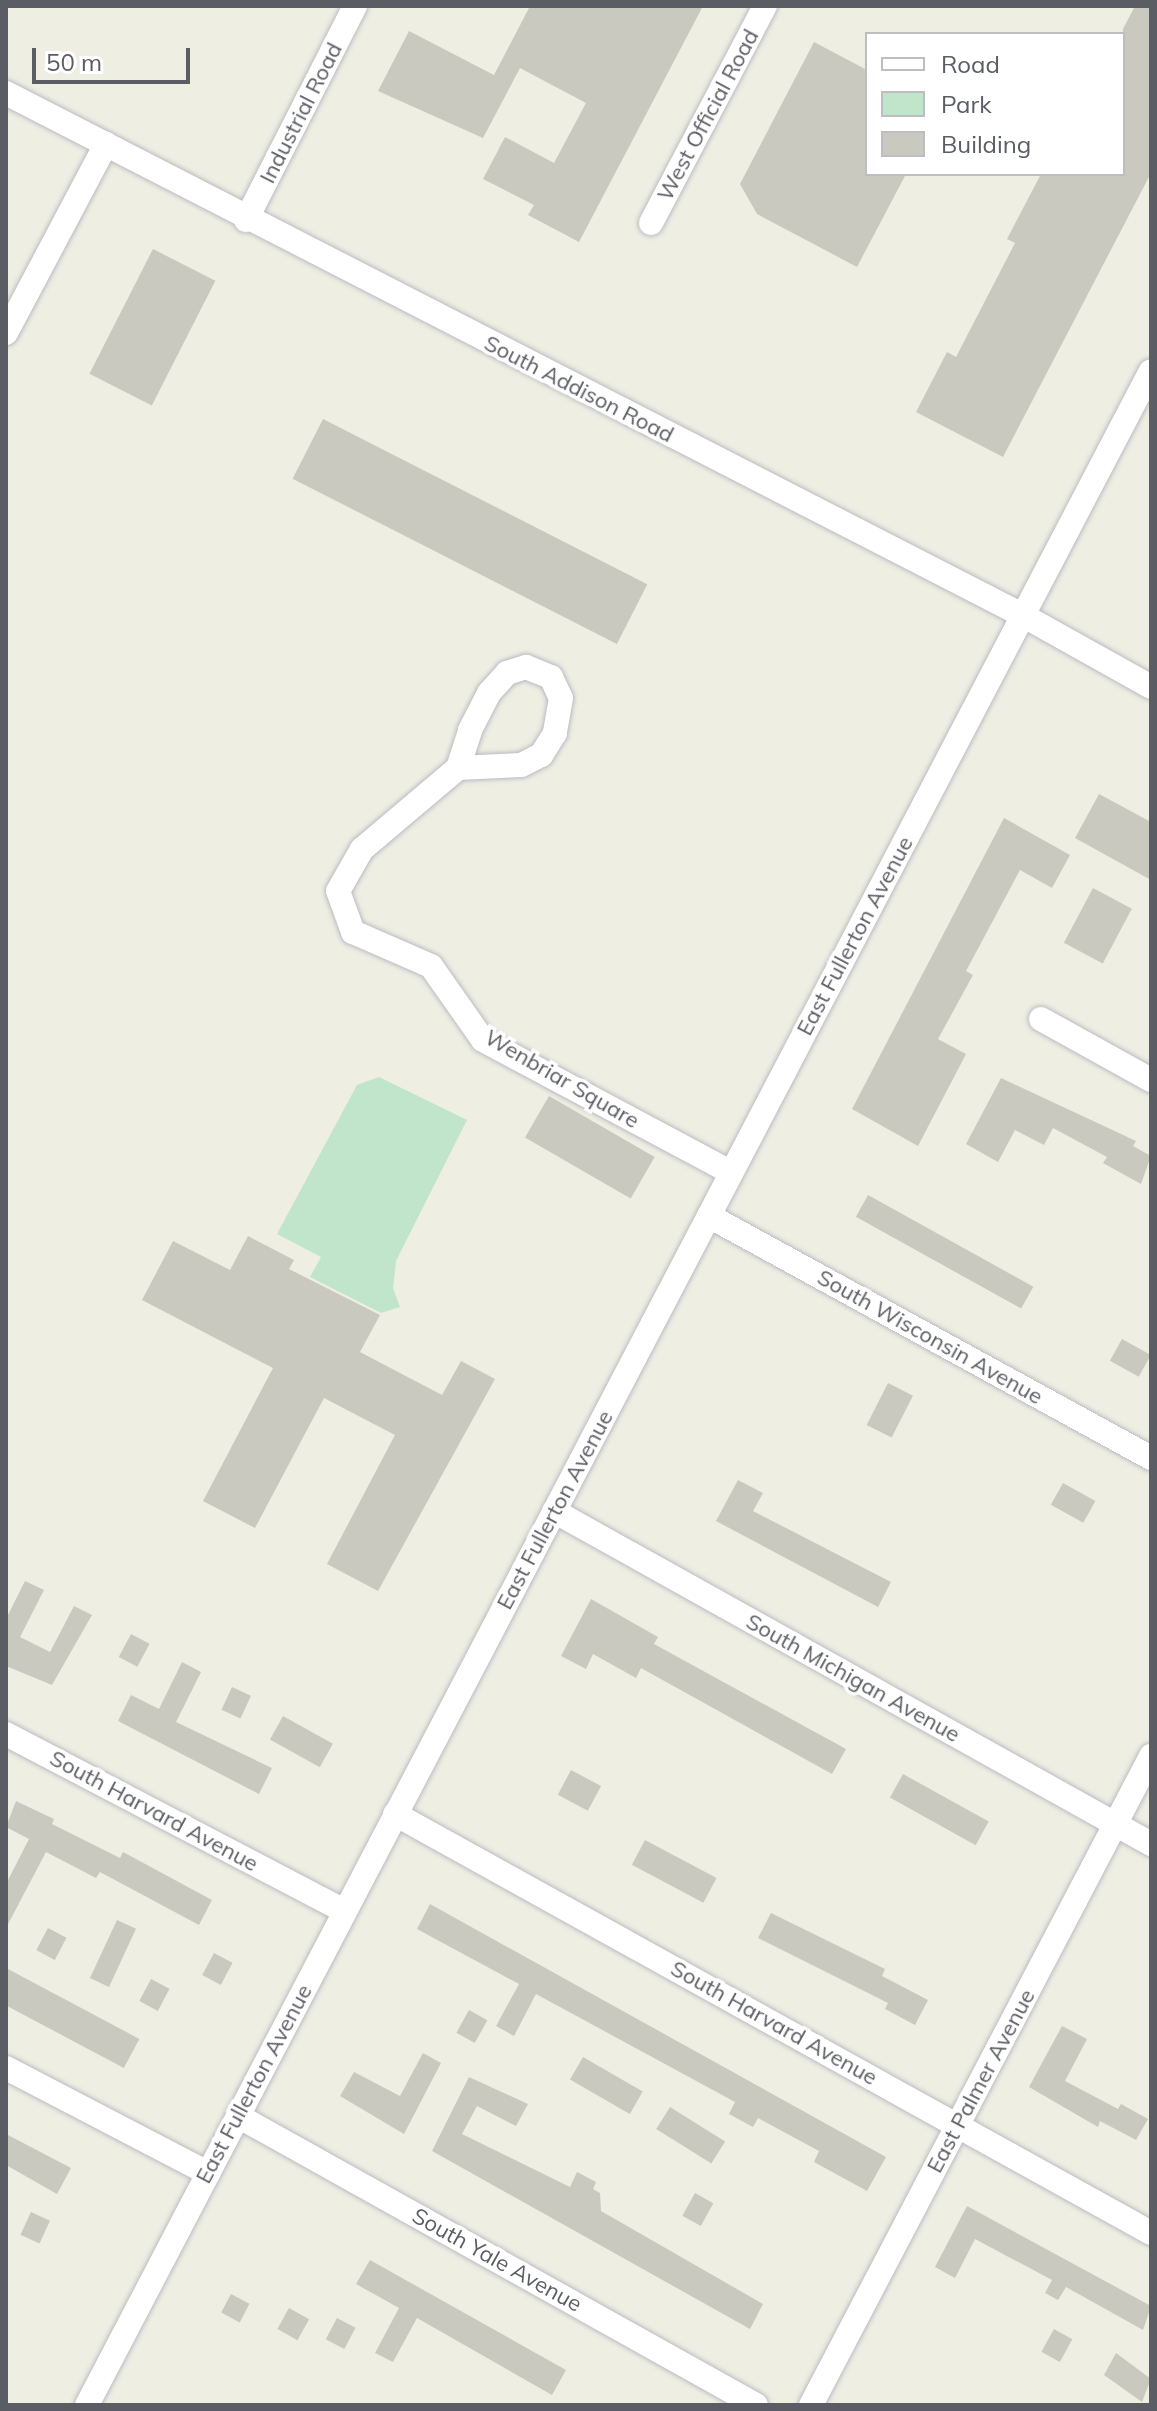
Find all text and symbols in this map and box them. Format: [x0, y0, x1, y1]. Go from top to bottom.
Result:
street label: West Official Road [652, 25, 764, 205]
scale bar [36, 32, 194, 82]
legend [865, 32, 1125, 176]
street label: Industrial Road [254, 38, 348, 188]
text: 50 m [46, 47, 102, 77]
text: Road [941, 49, 1000, 79]
text: Park [941, 89, 992, 119]
text: Building [941, 129, 1031, 159]
street label: South Addison Road [480, 330, 678, 448]
street label: East Fullerton Avenue [791, 832, 919, 1040]
street label: Wenbriar Square [480, 1024, 644, 1134]
street label: South Wisconsin Avenue [813, 1264, 1047, 1410]
street label: East Fullerton Avenue [491, 1406, 619, 1614]
street label: South Michigan Avenue [742, 1608, 964, 1748]
street label: South Harvard Avenue [45, 1745, 263, 1877]
street label: South Harvard Avenue [666, 1955, 882, 2091]
street label: East Fullerton Avenue [190, 1980, 318, 2188]
street label: East Palmer Avenue [921, 1985, 1041, 2177]
street label: South Yale Avenue [408, 2202, 586, 2318]

